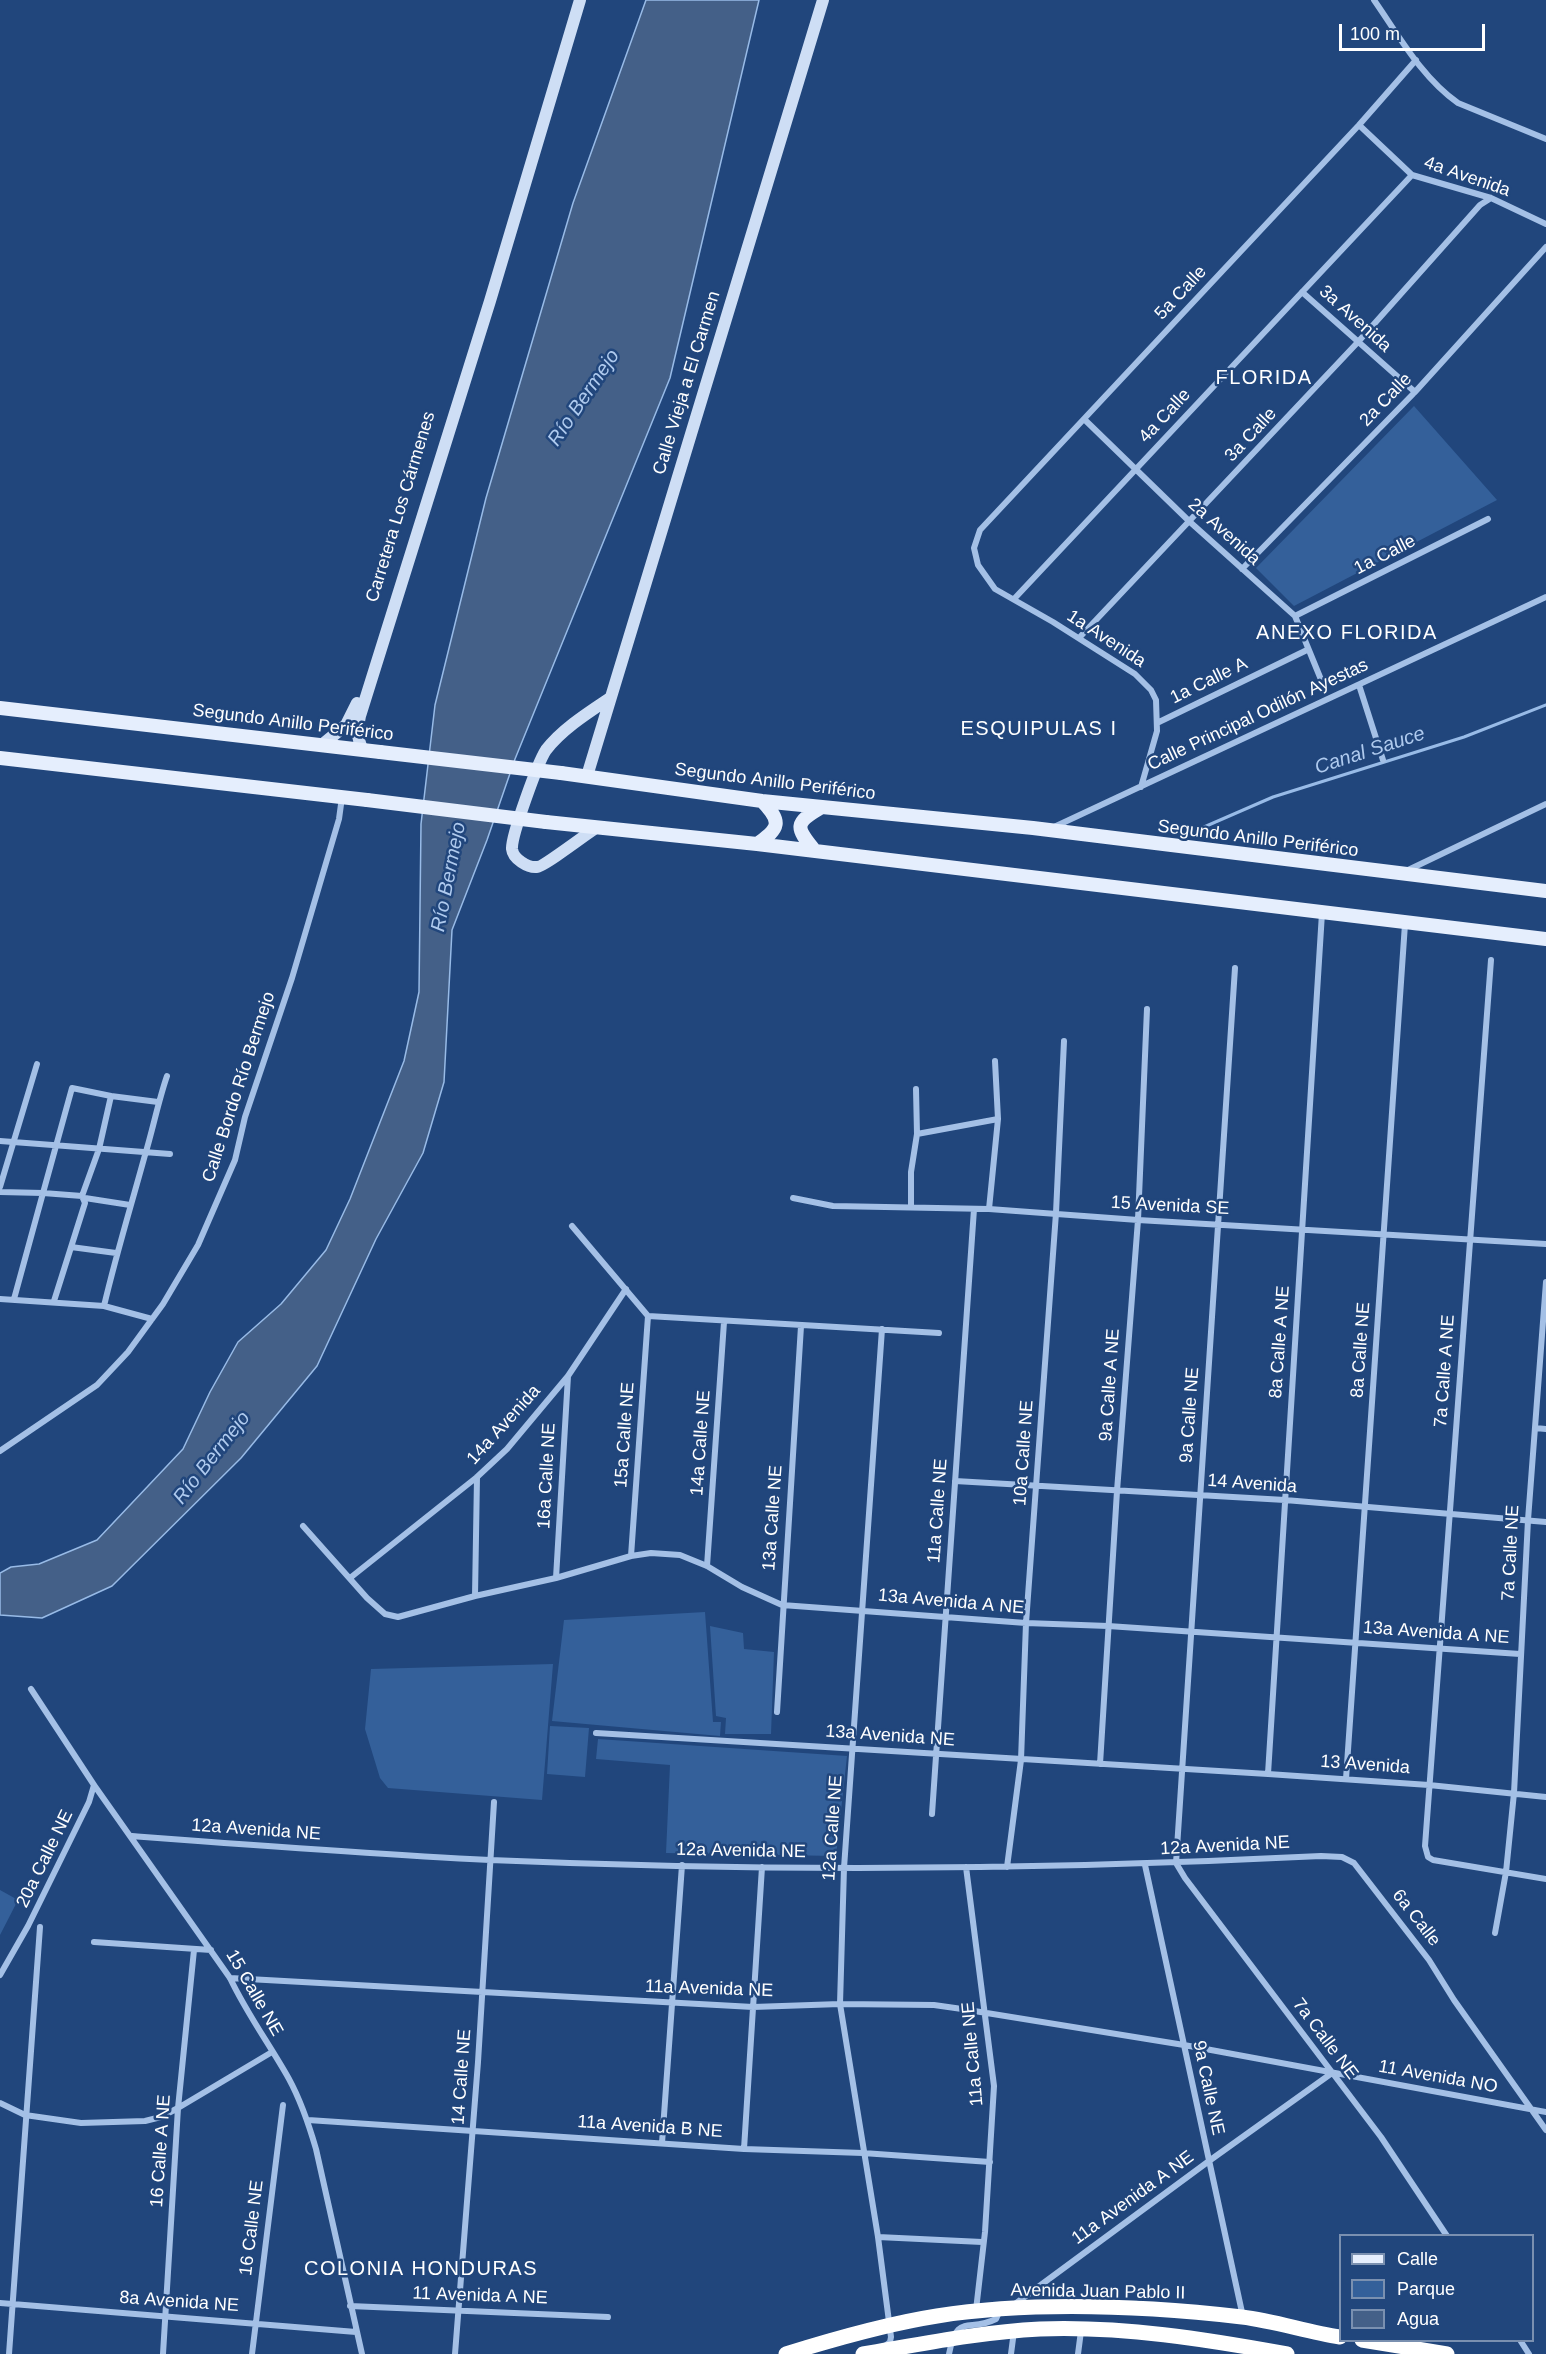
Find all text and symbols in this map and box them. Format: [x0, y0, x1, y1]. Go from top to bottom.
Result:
scale bar [1342, 12, 1488, 50]
text: 100 m [1350, 24, 1400, 44]
street label: 4a Avenida [1421, 152, 1513, 202]
street label: 5a Calle [1151, 261, 1211, 325]
street label: 3a Avenida [1314, 281, 1396, 357]
street label: Calle Vieja a El Carmen [649, 289, 725, 477]
water label: Río Bermejo [543, 345, 625, 451]
district label: FLORIDA [1215, 366, 1313, 390]
street label: 2a Calle [1355, 369, 1417, 431]
street label: 4a Calle [1135, 384, 1195, 448]
street label: 3a Calle [1221, 403, 1281, 467]
street label: Carretera Los Cármenes [362, 409, 440, 605]
street label: 2a Avenida [1183, 494, 1265, 570]
street label: 1a Calle [1351, 530, 1419, 580]
street label: 1a Avenida [1062, 606, 1150, 672]
district label: ANEXO FLORIDA [1256, 621, 1438, 645]
street label: 1a Calle A [1167, 653, 1251, 709]
street label: Calle Principal Odilón Ayestas [1144, 654, 1372, 776]
street label: Segundo Anillo Periférico [191, 700, 395, 746]
district label: ESQUIPULAS I [961, 717, 1117, 741]
water label: Canal Sauce [1312, 722, 1428, 780]
street label: Segundo Anillo Periférico [673, 759, 877, 805]
street label: Segundo Anillo Periférico [1156, 816, 1360, 862]
water label: Río Bermejo [427, 820, 471, 934]
street label: Calle Bordo Río Bermejo [198, 989, 280, 1185]
street label: 15 Avenida SE [1110, 1192, 1230, 1220]
street label: 8a Calle A NE [1265, 1285, 1295, 1399]
street label: 8a Calle NE [1347, 1301, 1375, 1399]
street label: 7a Calle A NE [1430, 1314, 1460, 1428]
street label: 9a Calle A NE [1095, 1328, 1125, 1442]
street label: 9a Calle NE [1176, 1366, 1204, 1464]
street label: 14a Avenida [463, 1381, 545, 1469]
street label: 15a Calle NE [611, 1381, 639, 1489]
street label: 14a Calle NE [687, 1389, 715, 1497]
street label: 10a Calle NE [1010, 1399, 1038, 1507]
water label: Río Bermejo [168, 1407, 256, 1509]
street label: 16a Calle NE [533, 1422, 561, 1530]
street label: 11a Calle NE [924, 1458, 952, 1564]
street label: 13a Calle NE [759, 1464, 787, 1572]
street label: 14 Avenida [1206, 1470, 1298, 1498]
street label: 7a Calle NE [1498, 1504, 1524, 1602]
street label: 13a Avenida A NE [877, 1585, 1025, 1619]
street label: 13a Avenida A NE [1362, 1617, 1510, 1649]
street label: 13a Avenida NE [825, 1721, 955, 1751]
street label: 13 Avenida [1319, 1751, 1411, 1779]
street label: 12a Calle NE [819, 1774, 847, 1882]
street label: 20a Calle NE [12, 1807, 78, 1911]
street label: 12a Avenida NE [191, 1815, 321, 1845]
street label: 12a Avenida NE [1160, 1832, 1290, 1860]
street label: 12a Avenida NE [676, 1839, 806, 1863]
street label: 6a Calle [1387, 1885, 1445, 1951]
street label: 15 Calle NE [221, 1946, 287, 2040]
street label: 11a Avenida NE [644, 1976, 774, 2002]
street label: 7a Calle NE [1287, 1994, 1363, 2084]
street label: 11a Calle NE [958, 2001, 988, 2107]
street label: 14 Calle NE [448, 2028, 476, 2126]
street label: 9a Calle NE [1187, 2039, 1229, 2137]
street label: 11 Avenida NO [1377, 2056, 1499, 2098]
street label: 16 Calle A NE [146, 2094, 176, 2208]
street label: 11a Avenida B NE [577, 2111, 723, 2143]
street label: 11a Avenida A NE [1068, 2147, 1198, 2249]
street label: 16 Calle NE [235, 2179, 269, 2277]
legend [1339, 2234, 1534, 2342]
text: Calle [1397, 2249, 1438, 2269]
district label: COLONIA HONDURAS [304, 2257, 538, 2281]
text: Parque [1397, 2279, 1455, 2299]
street label: Avenida Juan Pablo II [1010, 2280, 1186, 2304]
street label: 11 Avenida A NE [412, 2283, 548, 2309]
street label: 8a Avenida NE [119, 2287, 239, 2317]
text: Agua [1397, 2309, 1439, 2329]

